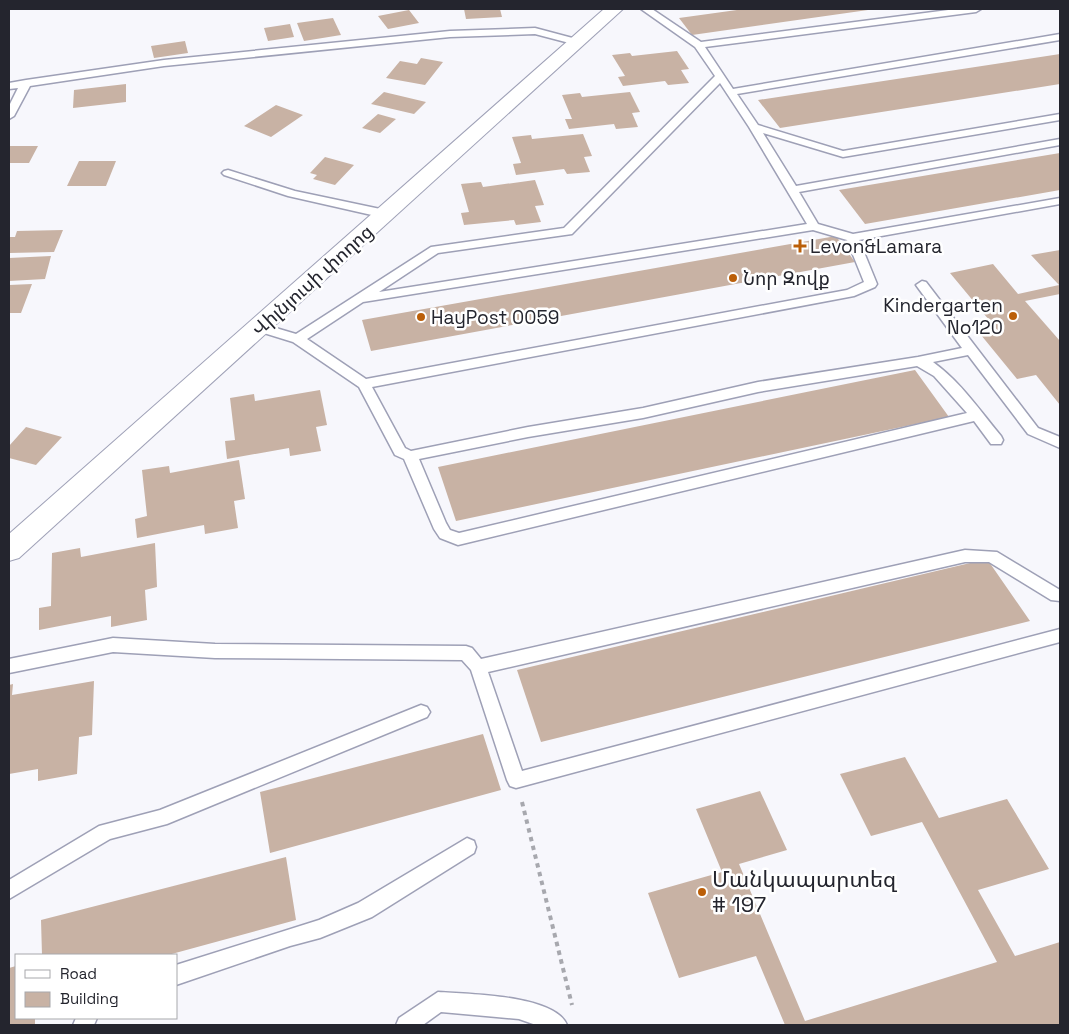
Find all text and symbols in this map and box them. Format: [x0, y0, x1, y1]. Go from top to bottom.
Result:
street label: Վիլնյուսի փողոց [246, 219, 378, 342]
place label: Levon&Lamara [810, 234, 942, 259]
marker: Levon&Lamara [794, 240, 806, 252]
place label: Նոր Զովք [743, 266, 830, 291]
marker: Նոր Զովք [727, 272, 739, 284]
place label: Kindergarten No120 [883, 293, 1003, 340]
place label: HayPost 0059 [431, 305, 559, 330]
marker: Kindergarten No120 [1007, 310, 1019, 322]
marker: HayPost 0059 [415, 311, 427, 323]
place label: Մանկապարտեզ # 197 [712, 865, 898, 918]
marker: Մանկապարտեզ # 197 [696, 886, 708, 898]
legend [15, 954, 178, 1019]
text: Road [60, 964, 97, 983]
text: Building [60, 989, 119, 1008]

